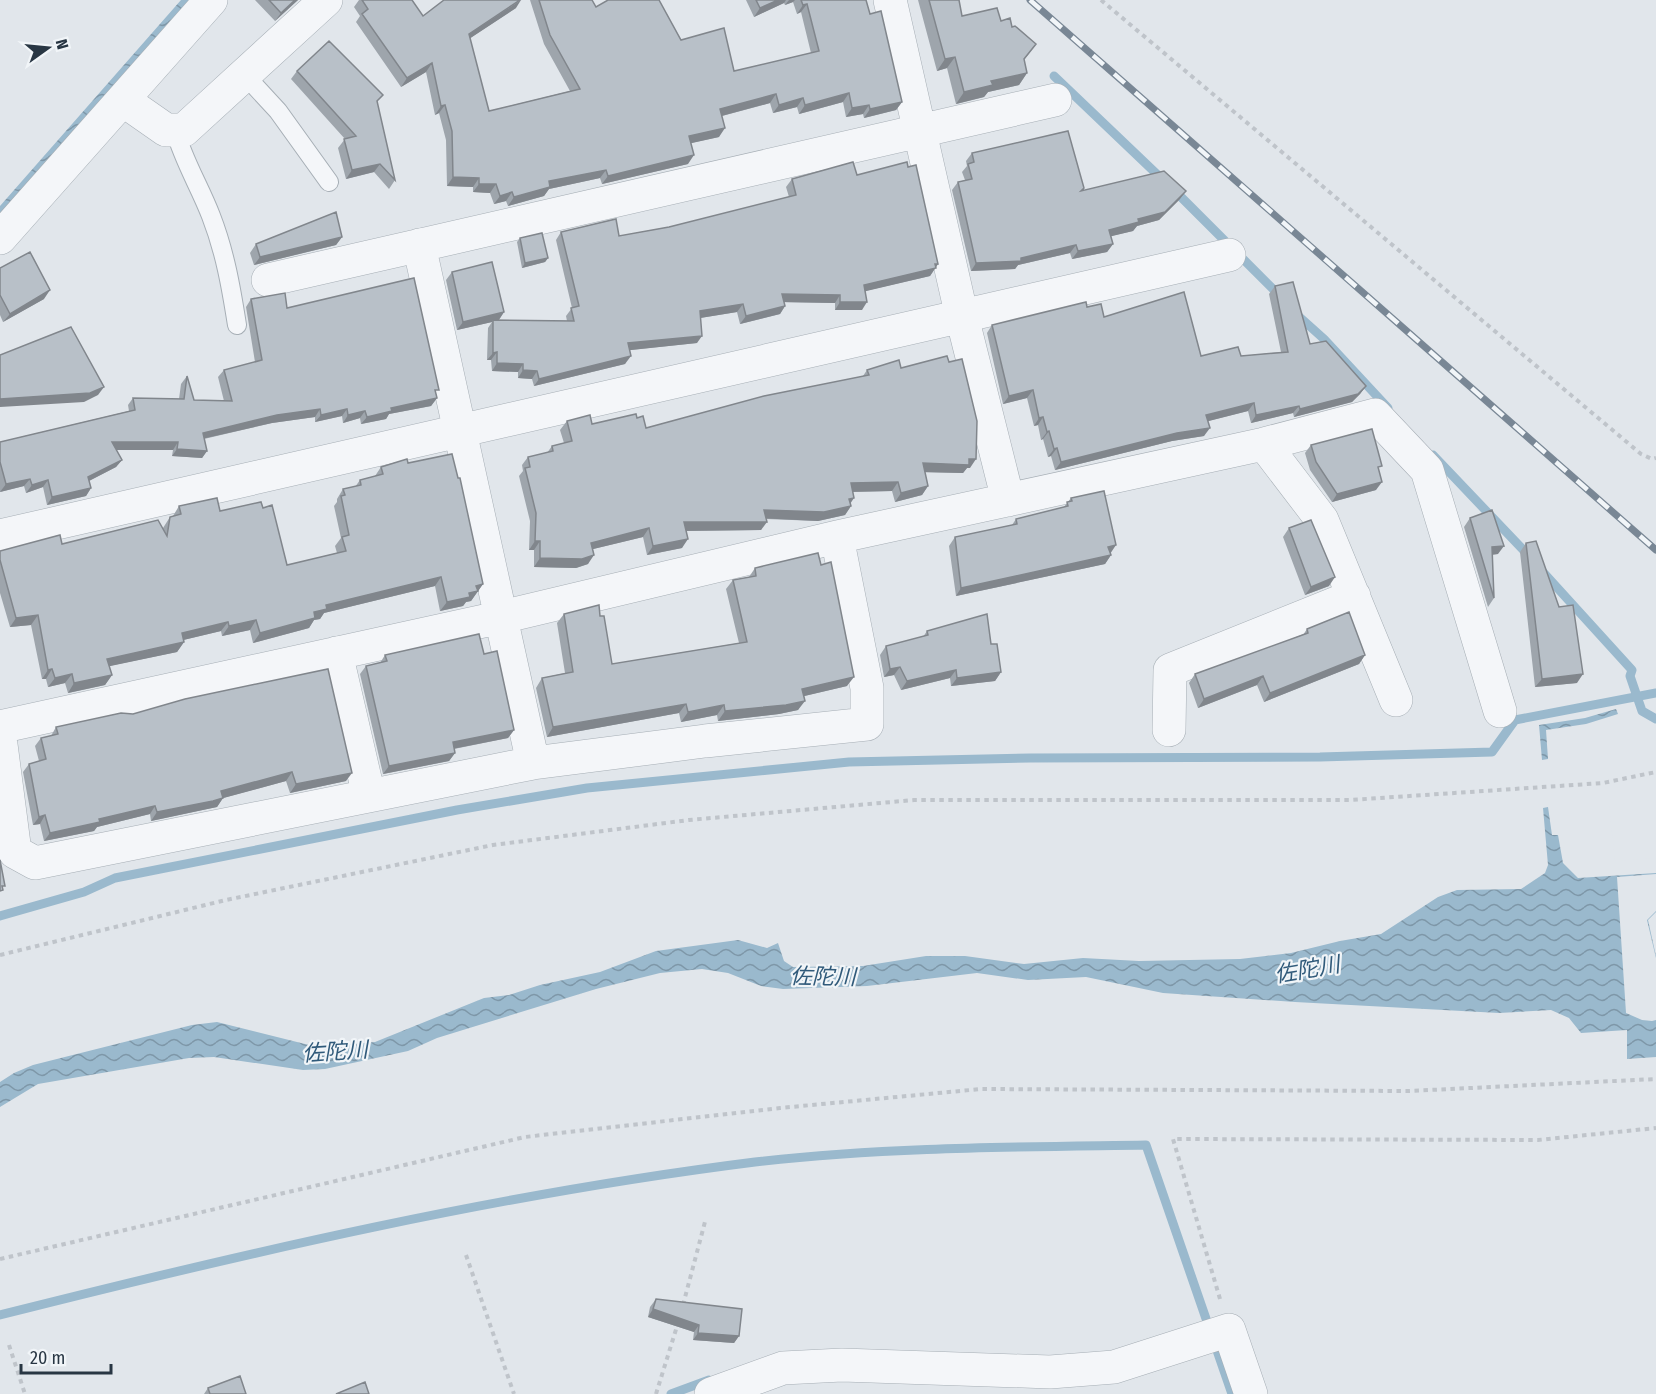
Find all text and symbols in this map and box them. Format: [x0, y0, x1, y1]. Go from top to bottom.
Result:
north arrow [18, 18, 78, 78]
text: N [52, 37, 72, 51]
water label: 佐陀川 [1272, 950, 1344, 989]
water label: 佐陀川 [790, 962, 858, 991]
water label: 佐陀川 [301, 1036, 371, 1067]
scale bar [21, 1337, 111, 1375]
text: 20 m [30, 1347, 65, 1369]

